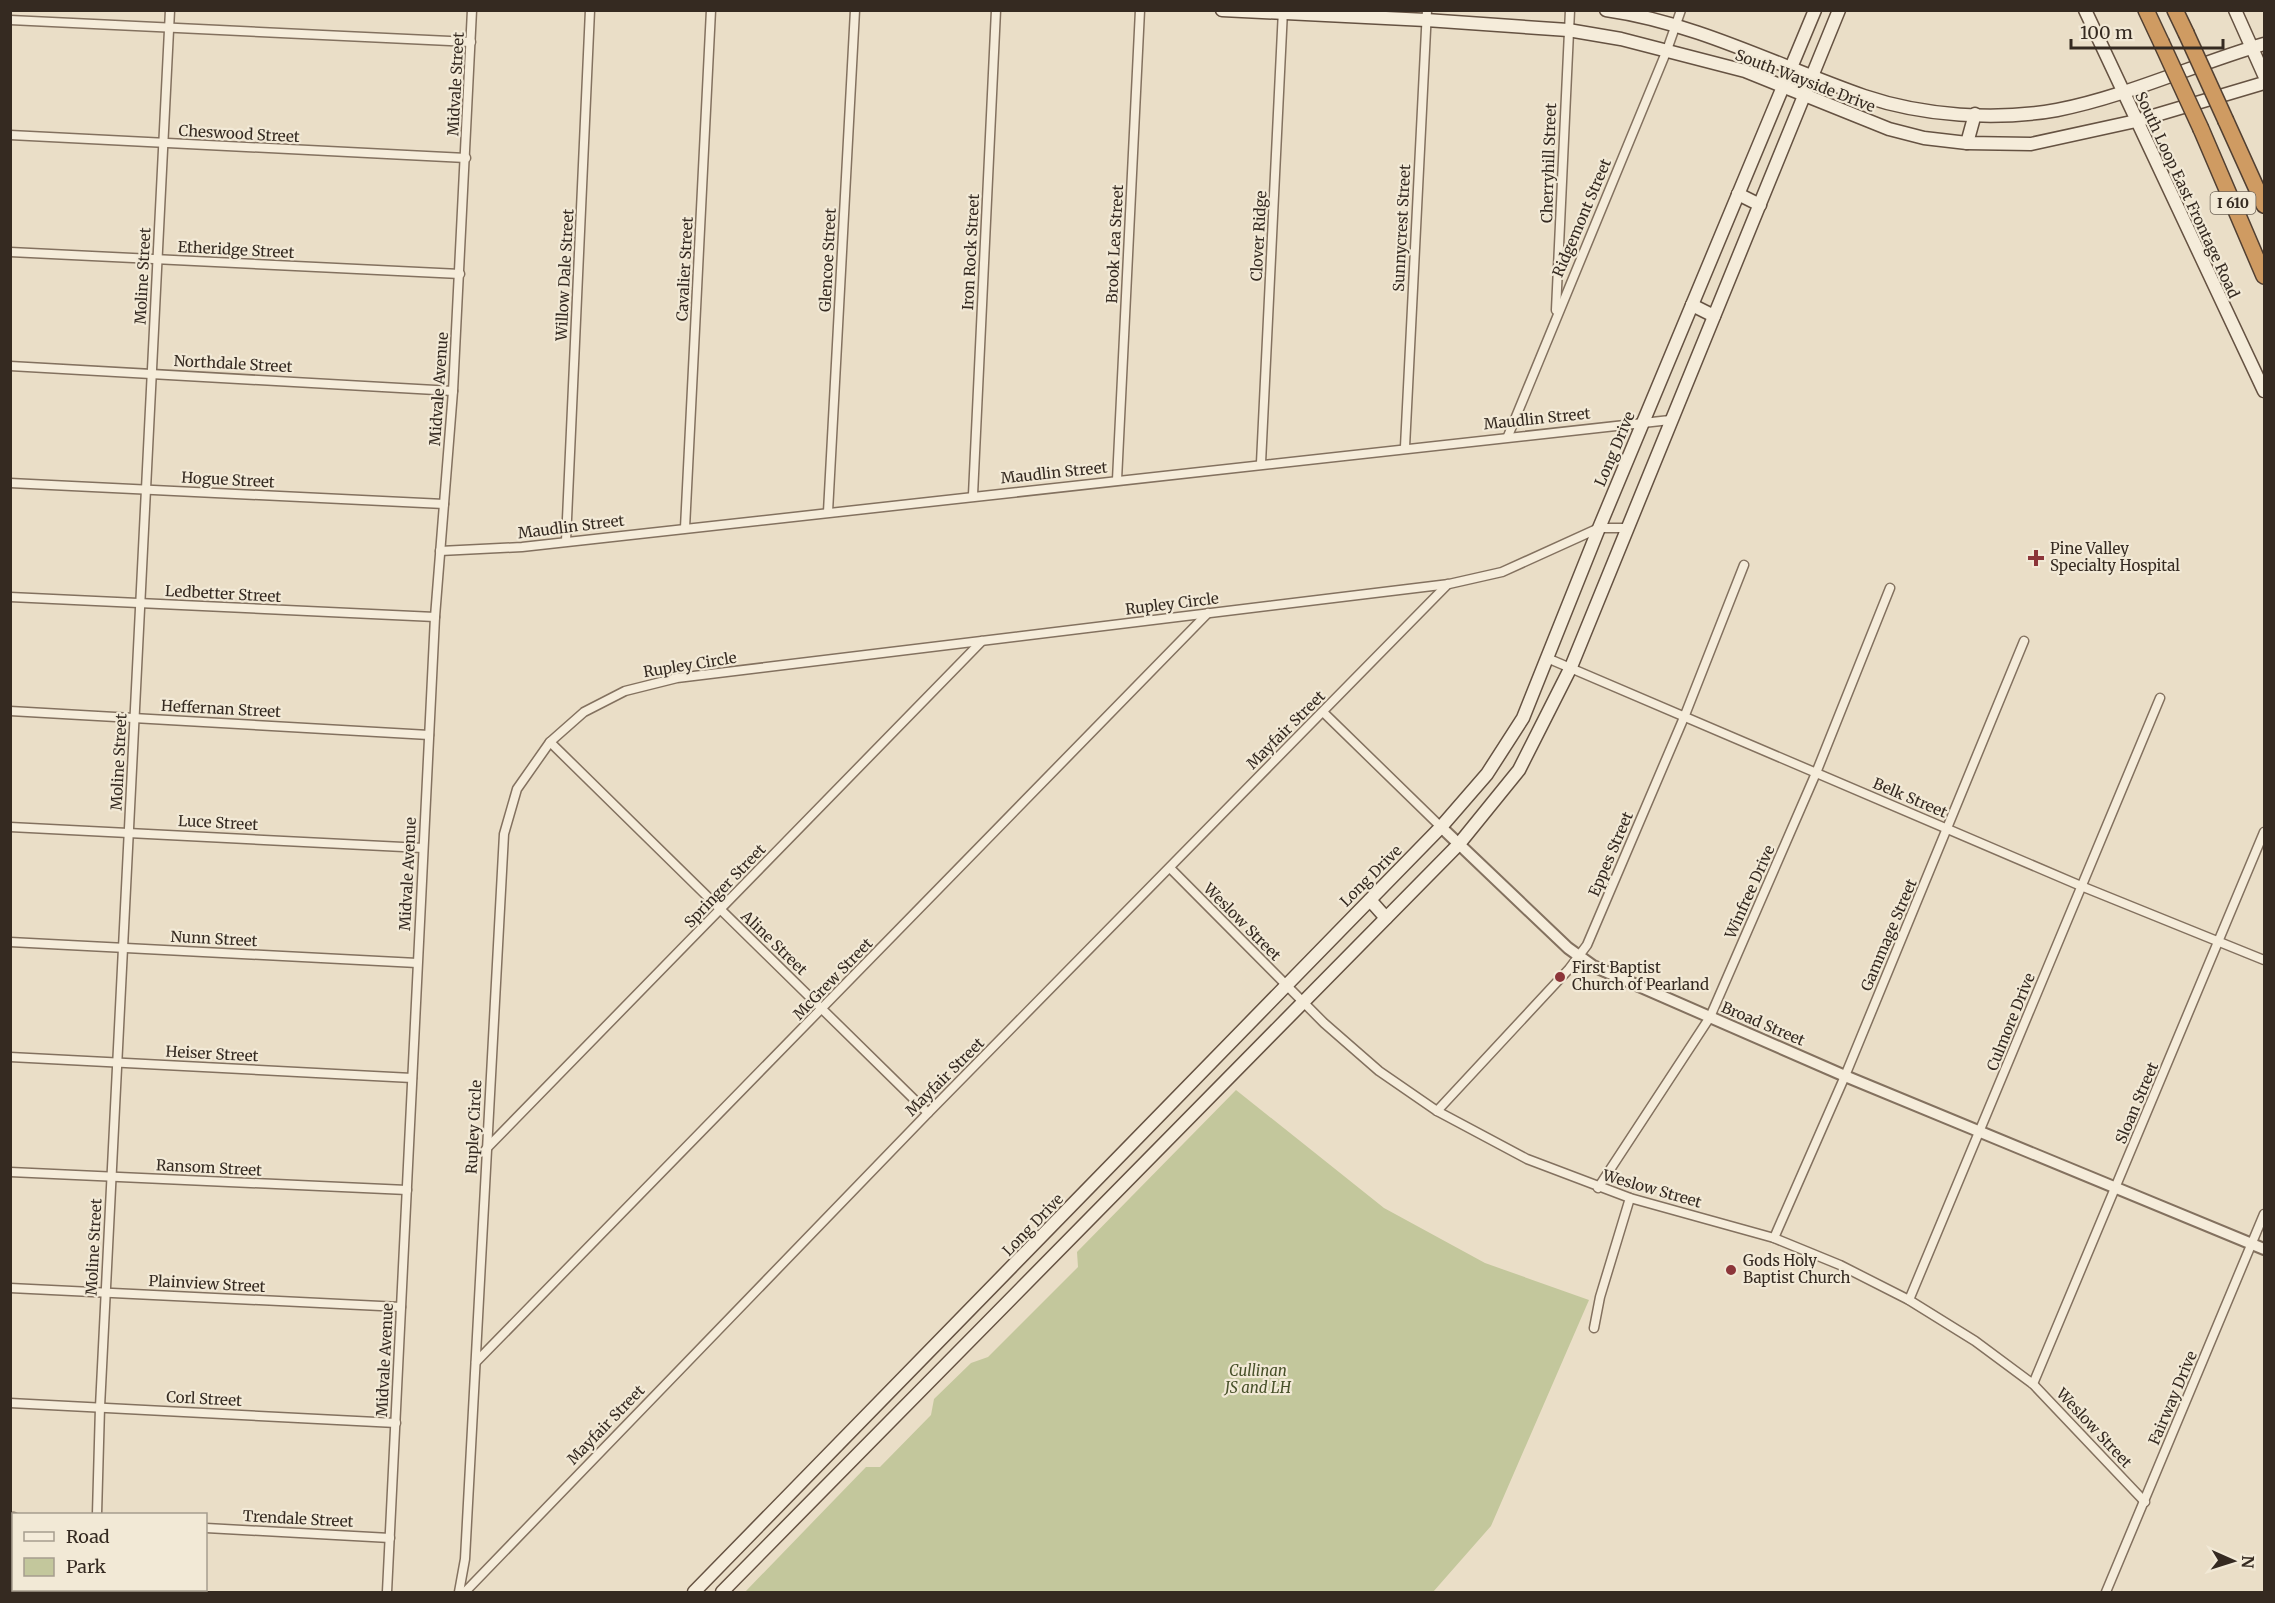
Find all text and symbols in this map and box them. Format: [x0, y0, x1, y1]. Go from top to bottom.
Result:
scale bar [2071, 12, 2222, 50]
text: 100 m [2080, 21, 2133, 44]
street label: Midvale Street [443, 31, 468, 136]
street label: South Wayside Drive [1732, 45, 1878, 116]
street label: South Loop East Frontage Road [2131, 89, 2244, 301]
street label: Cherryhill Street [1537, 102, 1560, 223]
street label: Cheswood Street [178, 121, 300, 146]
street label: Ridgemont Street [1548, 156, 1615, 280]
street label: Sunnycrest Street [1389, 164, 1414, 292]
street label: Brook Lea Street [1102, 184, 1127, 304]
street label: Clover Ridge [1247, 190, 1270, 282]
road number: I 610 [2210, 192, 2256, 214]
street label: Iron Rock Street [958, 193, 983, 311]
street label: Glencoe Street [815, 207, 840, 312]
street label: Willow Dale Street [551, 208, 577, 343]
street label: Cavalier Street [672, 216, 697, 322]
street label: Moline Street [130, 227, 155, 325]
street label: Etheridge Street [177, 237, 295, 262]
street label: Midvale Avenue [425, 331, 452, 446]
street label: Northdale Street [173, 351, 293, 376]
street label: Maudlin Street [1483, 403, 1591, 434]
street label: Long Drive [1590, 408, 1639, 489]
street label: Maudlin Street [1000, 457, 1108, 488]
street label: Hogue Street [181, 468, 275, 491]
street label: Maudlin Street [517, 511, 625, 542]
place label: Pine Valley Specialty Hospital [2050, 539, 2180, 575]
marker: Pine Valley Specialty Hospital [2027, 549, 2045, 567]
street label: Ledbetter Street [164, 581, 282, 606]
street label: Rupley Circle [1124, 588, 1220, 619]
street label: Rupley Circle [642, 648, 738, 681]
street label: Mayfair Street [1242, 686, 1329, 773]
street label: Heffernan Street [161, 696, 282, 721]
street label: Moline Street [106, 713, 131, 811]
street label: Belk Street [1870, 773, 1950, 822]
street label: Eppes Street [1584, 809, 1637, 899]
street label: Luce Street [177, 811, 259, 834]
street label: Midvale Avenue [395, 816, 420, 931]
street label: Springer Street [680, 840, 770, 932]
street label: Long Drive [1336, 841, 1406, 910]
street label: Winfree Drive [1720, 842, 1779, 942]
street label: Gammage Street [1856, 876, 1921, 994]
street label: Weslow Street [1199, 878, 1285, 964]
street label: Aline Street [737, 906, 811, 979]
street label: Nunn Street [170, 927, 258, 950]
street label: McGrew Street [789, 934, 877, 1024]
place label: First Baptist Church of Pearland [1572, 958, 1709, 994]
marker: First Baptist Church of Pearland [1553, 970, 1567, 984]
street label: Culmore Drive [1982, 970, 2039, 1074]
street label: Broad Street [1719, 997, 1808, 1050]
street label: Mayfair Street [901, 1033, 988, 1120]
street label: Heiser Street [165, 1042, 259, 1065]
street label: Sloan Street [2111, 1059, 2162, 1146]
street label: Rupley Circle [462, 1079, 485, 1174]
street label: Ransom Street [156, 1155, 263, 1180]
street label: Weslow Street [1600, 1165, 1704, 1212]
street label: Long Drive [998, 1189, 1067, 1260]
street label: Moline Street [81, 1198, 106, 1296]
place label: Gods Holy Baptist Church [1743, 1251, 1850, 1287]
marker: Gods Holy Baptist Church [1724, 1263, 1738, 1277]
street label: Plainview Street [148, 1271, 266, 1296]
street label: Midvale Avenue [372, 1302, 397, 1417]
street label: Fairway Drive [2144, 1348, 2201, 1448]
park label: Cullinan JS and LH [1223, 1361, 1292, 1397]
street label: Mayfair Street [563, 1381, 648, 1468]
street label: Weslow Street [2052, 1383, 2136, 1472]
street label: Corl Street [166, 1387, 243, 1410]
street label: Trendale Street [242, 1506, 354, 1531]
legend [12, 1513, 207, 1591]
text: Road [66, 1525, 110, 1548]
north arrow [2203, 1531, 2263, 1591]
text: Park [66, 1555, 107, 1578]
text: N [2238, 1555, 2258, 1569]

